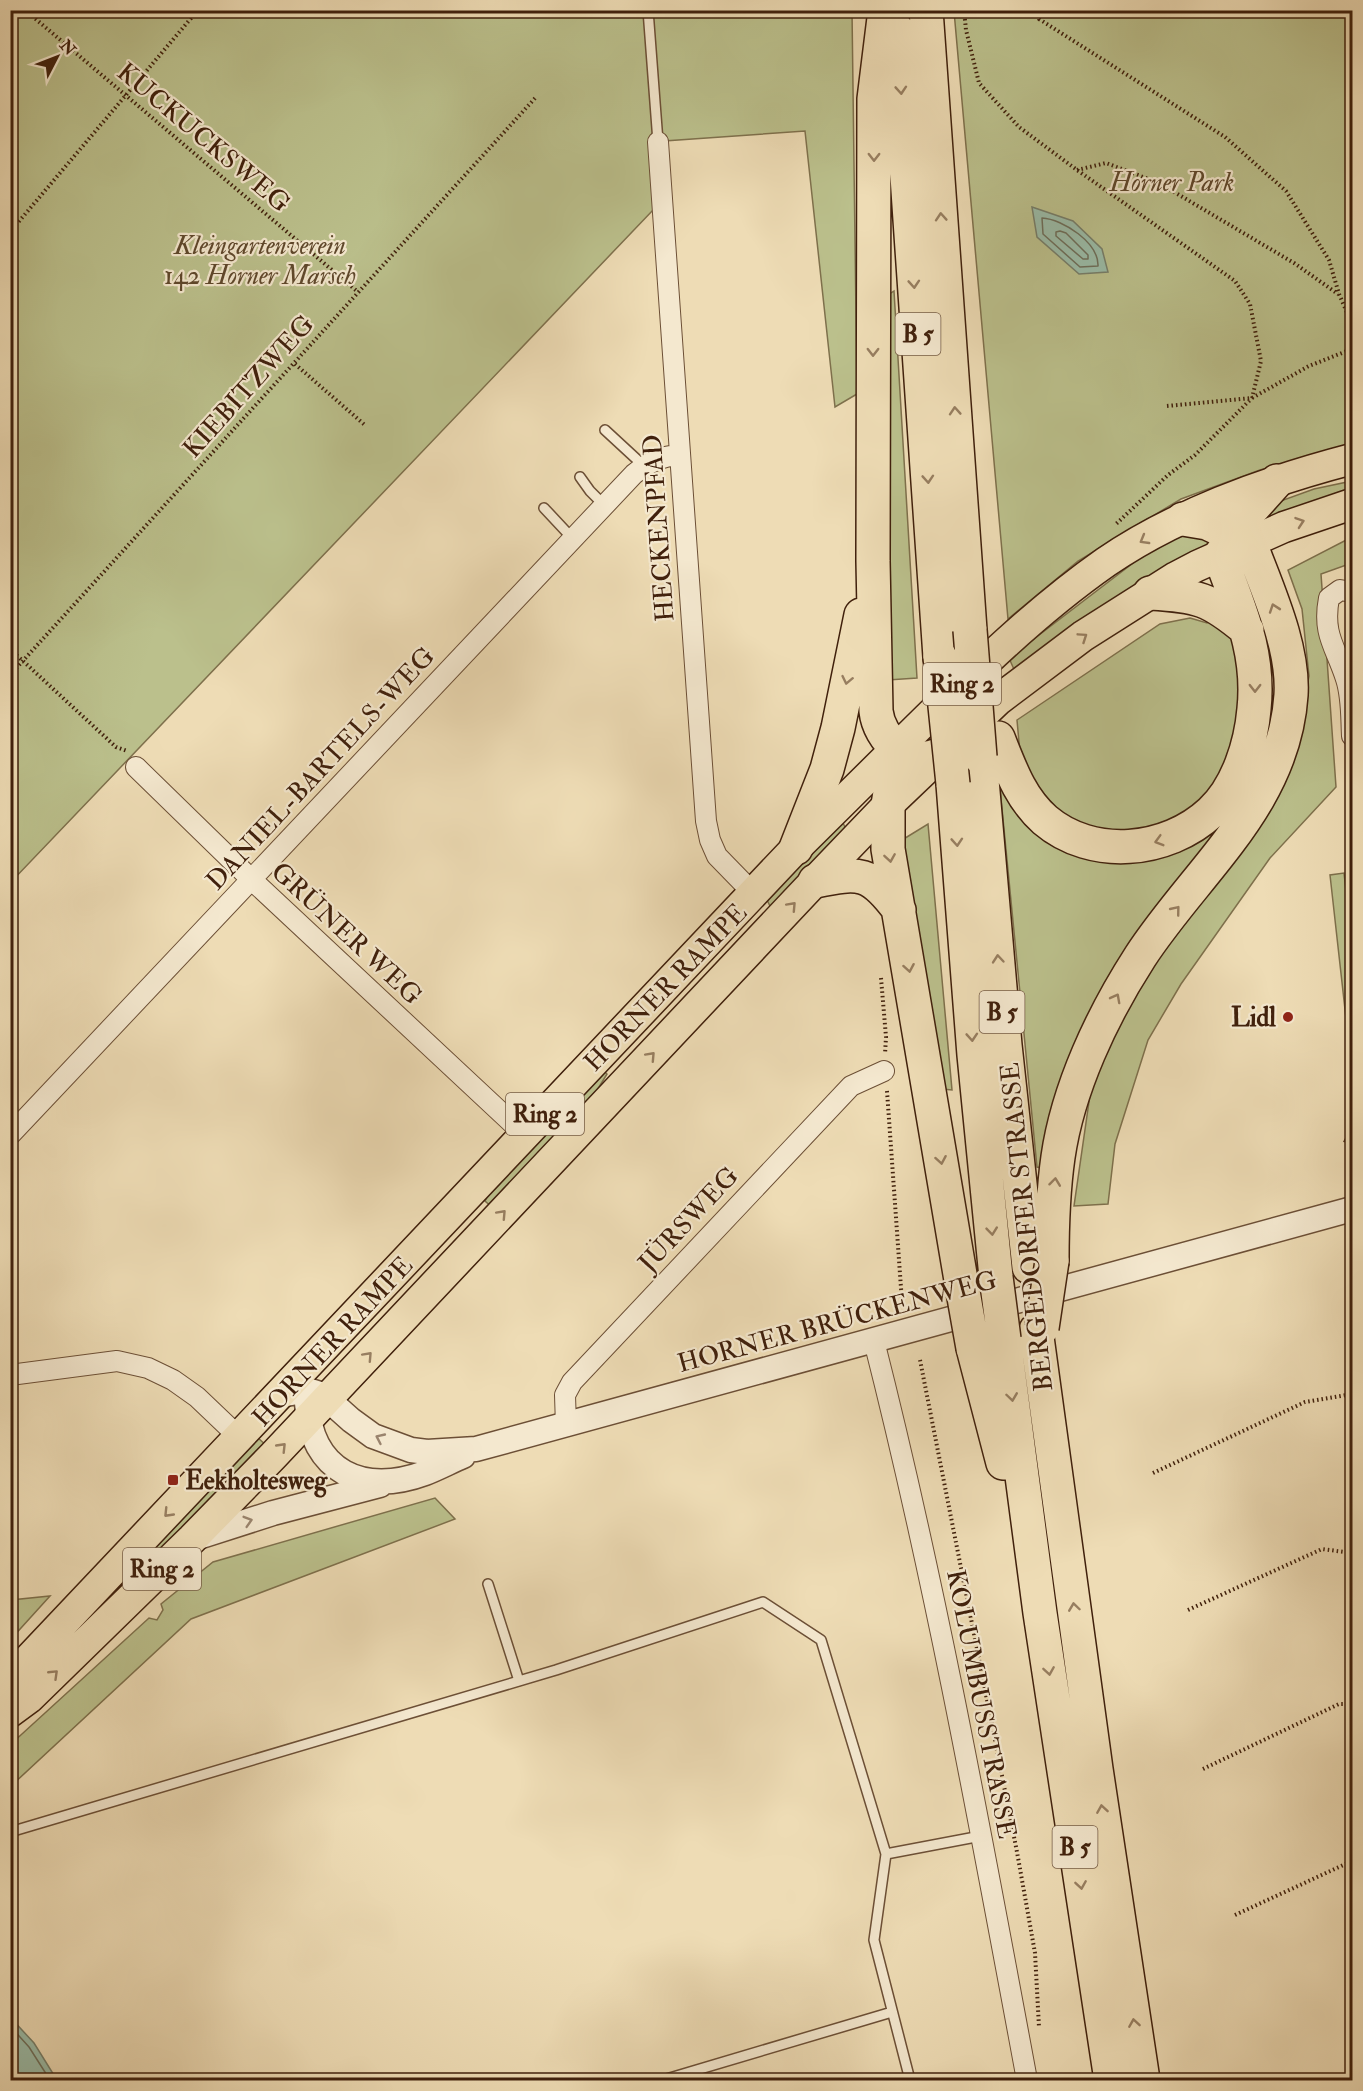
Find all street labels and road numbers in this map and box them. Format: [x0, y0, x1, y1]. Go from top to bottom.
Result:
street label: KUCKUCKSWEG [110, 56, 297, 220]
street label: KIEBITZWEG [176, 309, 321, 465]
road number: B 5 [896, 313, 940, 355]
street label: HECKENPFAD [636, 433, 682, 623]
street label: DANIEL-BARTELS-WEG [200, 640, 442, 897]
road number: Ring 2 [923, 663, 1001, 705]
street label: GRÜNER WEG [264, 855, 429, 1012]
street label: HORNER RAMPE [577, 897, 754, 1078]
road number: B 5 [980, 991, 1024, 1033]
street label: BERGEDORFER STRASSE [994, 1061, 1060, 1393]
road number: Ring 2 [506, 1093, 584, 1135]
street label: JÜRSWEG [630, 1160, 746, 1280]
street label: HORNER RAMPE [246, 1250, 420, 1433]
street label: HORNER BRÜCKENWEG [674, 1263, 1001, 1380]
road number: Ring 2 [123, 1548, 201, 1590]
street label: KOLUMBUSSTRASSE [939, 1567, 1023, 1841]
road number: B 5 [1052, 1826, 1098, 1868]

